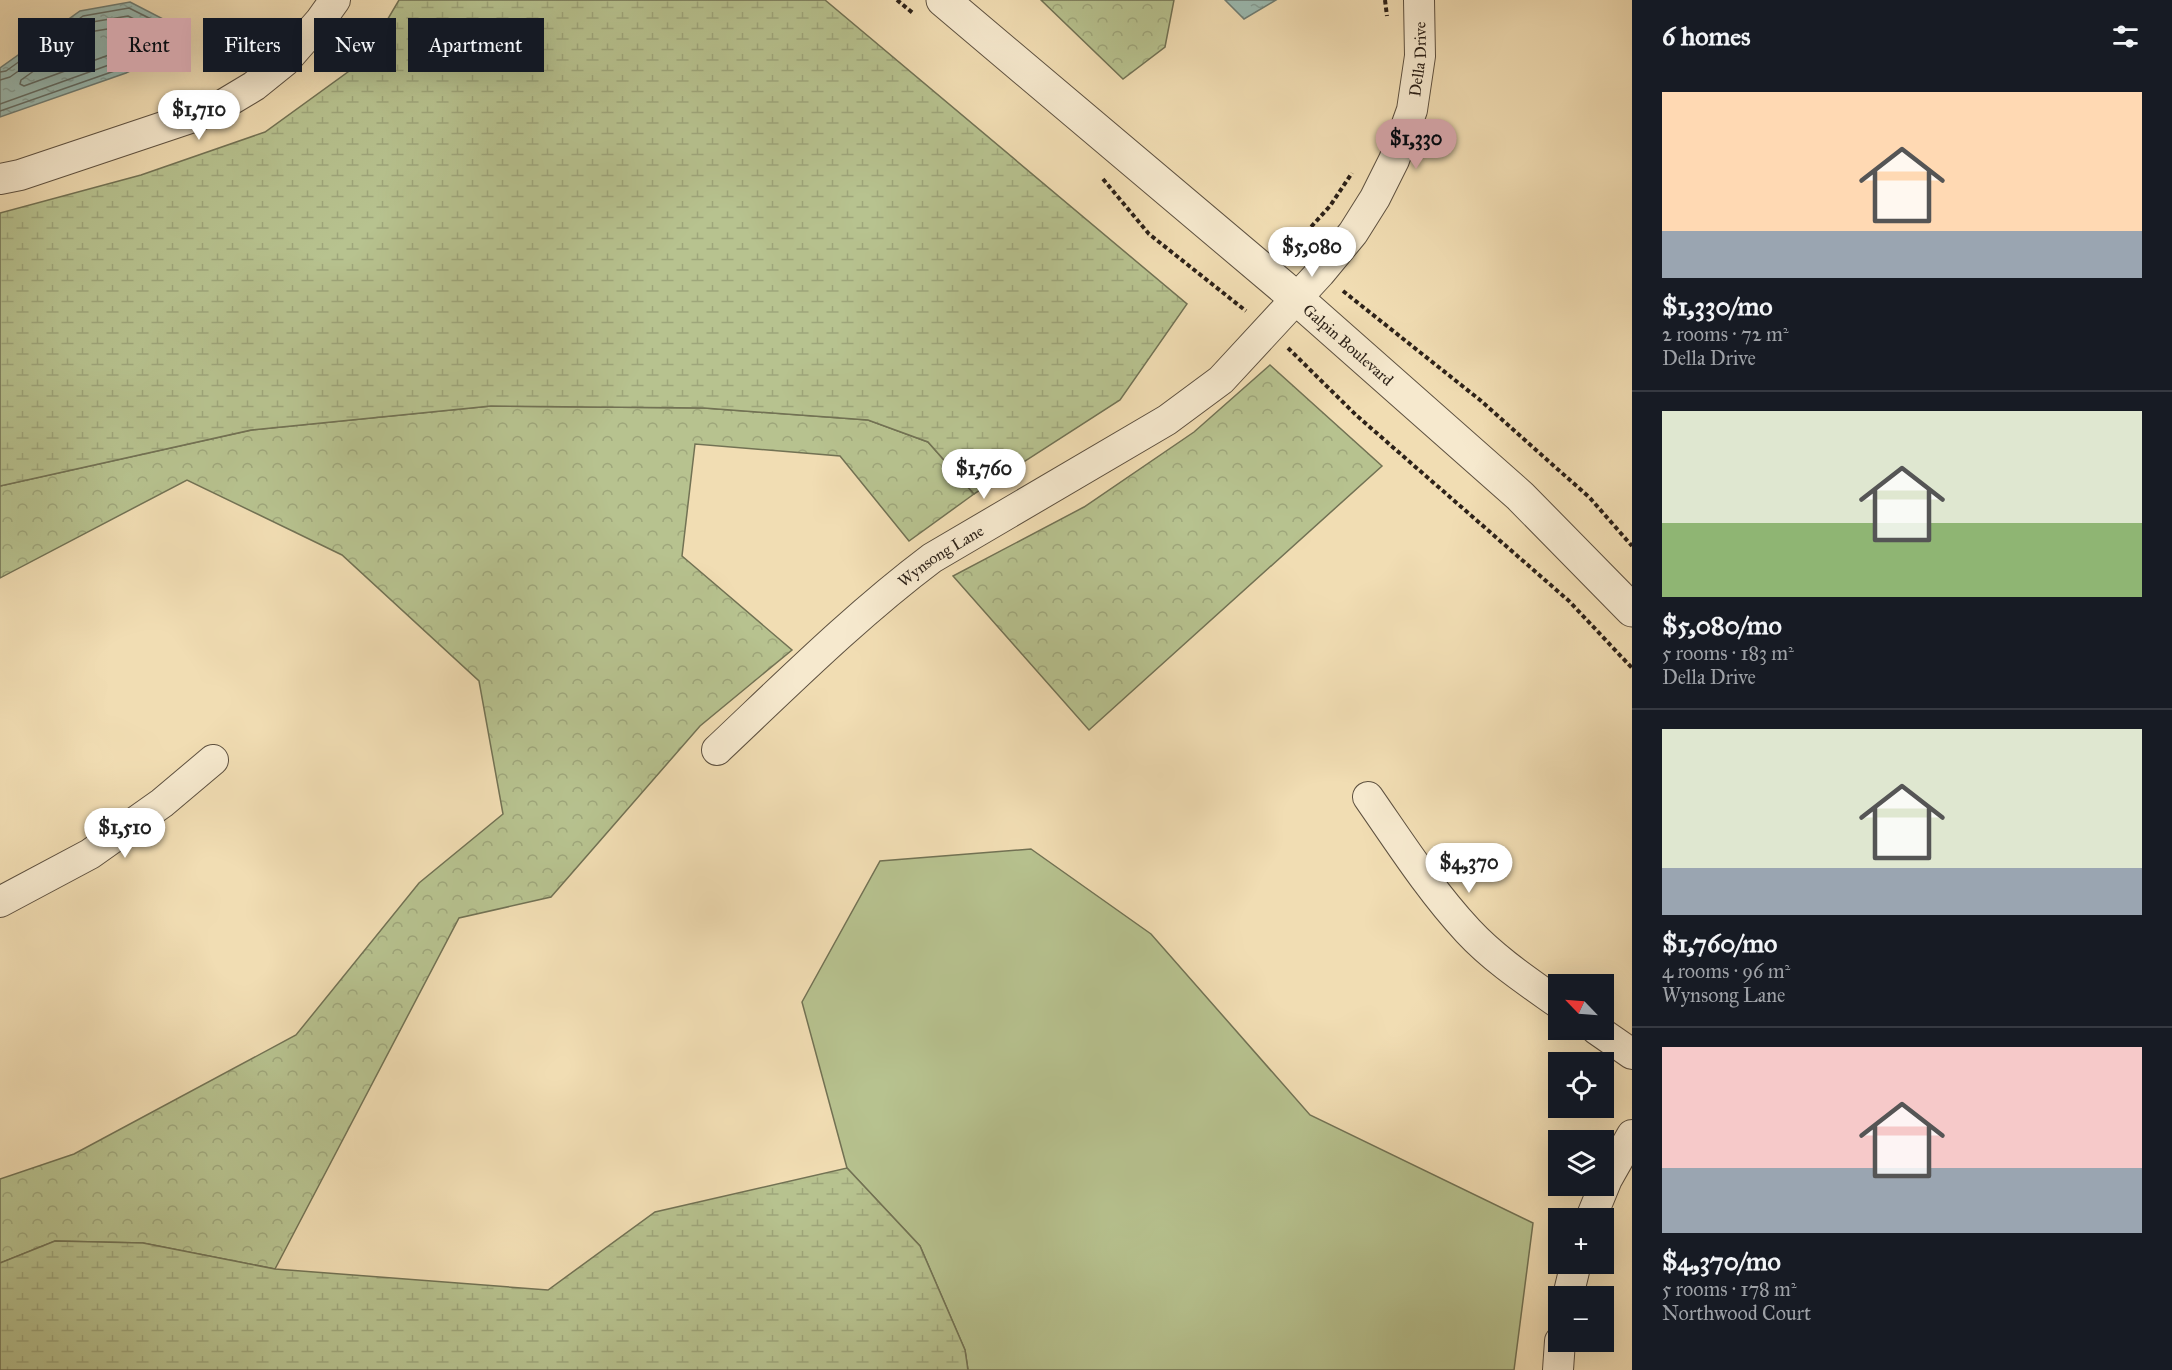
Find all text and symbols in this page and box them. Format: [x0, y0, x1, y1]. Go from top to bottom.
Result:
chip: Buy [18, 18, 95, 72]
chip: Rent [107, 18, 191, 72]
chip: Filters [203, 18, 302, 72]
chip: New [314, 18, 396, 72]
chip: Apartment [408, 18, 544, 72]
text: 6 homes [1662, 20, 1751, 52]
icon: filters [2109, 20, 2142, 53]
street label: Della Drive [1405, 21, 1430, 98]
pin: $1,710 [150, 90, 248, 141]
text: $1,710 [172, 97, 226, 121]
pin: $1,330 [1367, 119, 1465, 170]
text: $1,330 [1390, 126, 1442, 150]
icon: home [1848, 131, 1956, 239]
pin: $5,080 [1263, 227, 1361, 278]
text: $5,080 [1282, 234, 1342, 258]
text: $1,330/mo [1662, 290, 1773, 322]
street label: Galpin Boulevard [1299, 300, 1397, 390]
text: 2 rooms · 72 m² [1662, 322, 1789, 346]
text: Della Drive [1662, 346, 1756, 370]
pin: $1,760 [935, 449, 1033, 500]
icon: home [1848, 450, 1956, 558]
text: $1,760 [956, 456, 1012, 480]
street label: Wynsong Lane [894, 521, 987, 591]
text: $5,080/mo [1662, 609, 1782, 641]
text: 5 rooms · 183 m² [1662, 641, 1794, 665]
text: Della Drive [1662, 665, 1756, 689]
icon: home [1848, 768, 1956, 876]
pin: $1,510 [76, 808, 174, 859]
text: $1,510 [98, 815, 152, 839]
pin: $4,370 [1420, 843, 1518, 894]
text: $4,370 [1439, 850, 1499, 874]
text: $1,760/mo [1662, 927, 1777, 959]
text: 4 rooms · 96 m² [1662, 959, 1790, 983]
north arrow [1548, 974, 1614, 1040]
map controls [1548, 974, 1614, 1352]
text: Wynsong Lane [1662, 983, 1785, 1007]
button: locate [1548, 1052, 1614, 1118]
icon: home [1848, 1086, 1956, 1194]
button: layers [1548, 1130, 1614, 1196]
button: + [1548, 1208, 1614, 1274]
text: $4,370/mo [1662, 1245, 1781, 1277]
text: 5 rooms · 178 m² [1662, 1277, 1797, 1301]
button: − [1548, 1286, 1614, 1352]
text: Northwood Court [1662, 1301, 1811, 1325]

